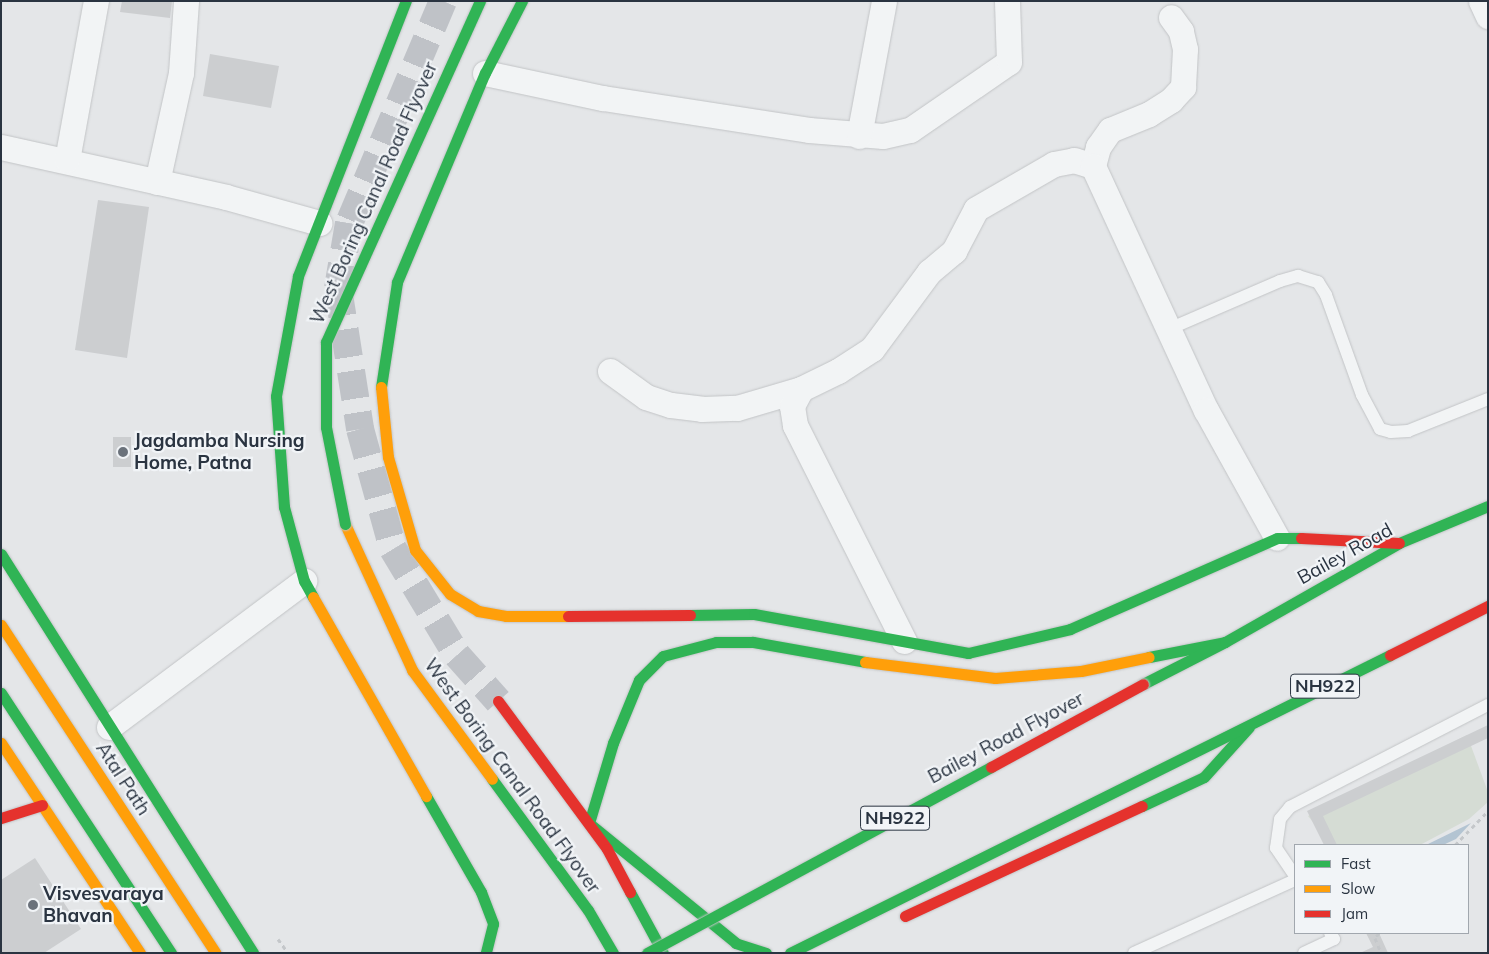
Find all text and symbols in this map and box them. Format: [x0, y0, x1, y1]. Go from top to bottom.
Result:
street label: West Boring Canal Road Flyover [306, 58, 442, 328]
place label: Jagdamba Nursing Home, Patna [134, 430, 305, 474]
marker: Jagdamba Nursing Home, Patna [116, 445, 130, 459]
street label: Bailey Road [1293, 519, 1397, 589]
street label: West Boring Canal Road Flyover [419, 654, 605, 898]
road number: NH922 [1290, 670, 1360, 701]
street label: Bailey Road Flyover [924, 687, 1088, 789]
street label: Atal Path [91, 738, 155, 820]
road number: NH922 [860, 802, 930, 834]
legend [1294, 844, 1469, 934]
text: Fast [1341, 854, 1371, 873]
text: Slow [1341, 879, 1375, 898]
place label: Visvesvaraya Bhavan [43, 883, 164, 927]
marker: Visvesvaraya Bhavan [27, 899, 39, 911]
text: Jam [1341, 904, 1368, 923]

